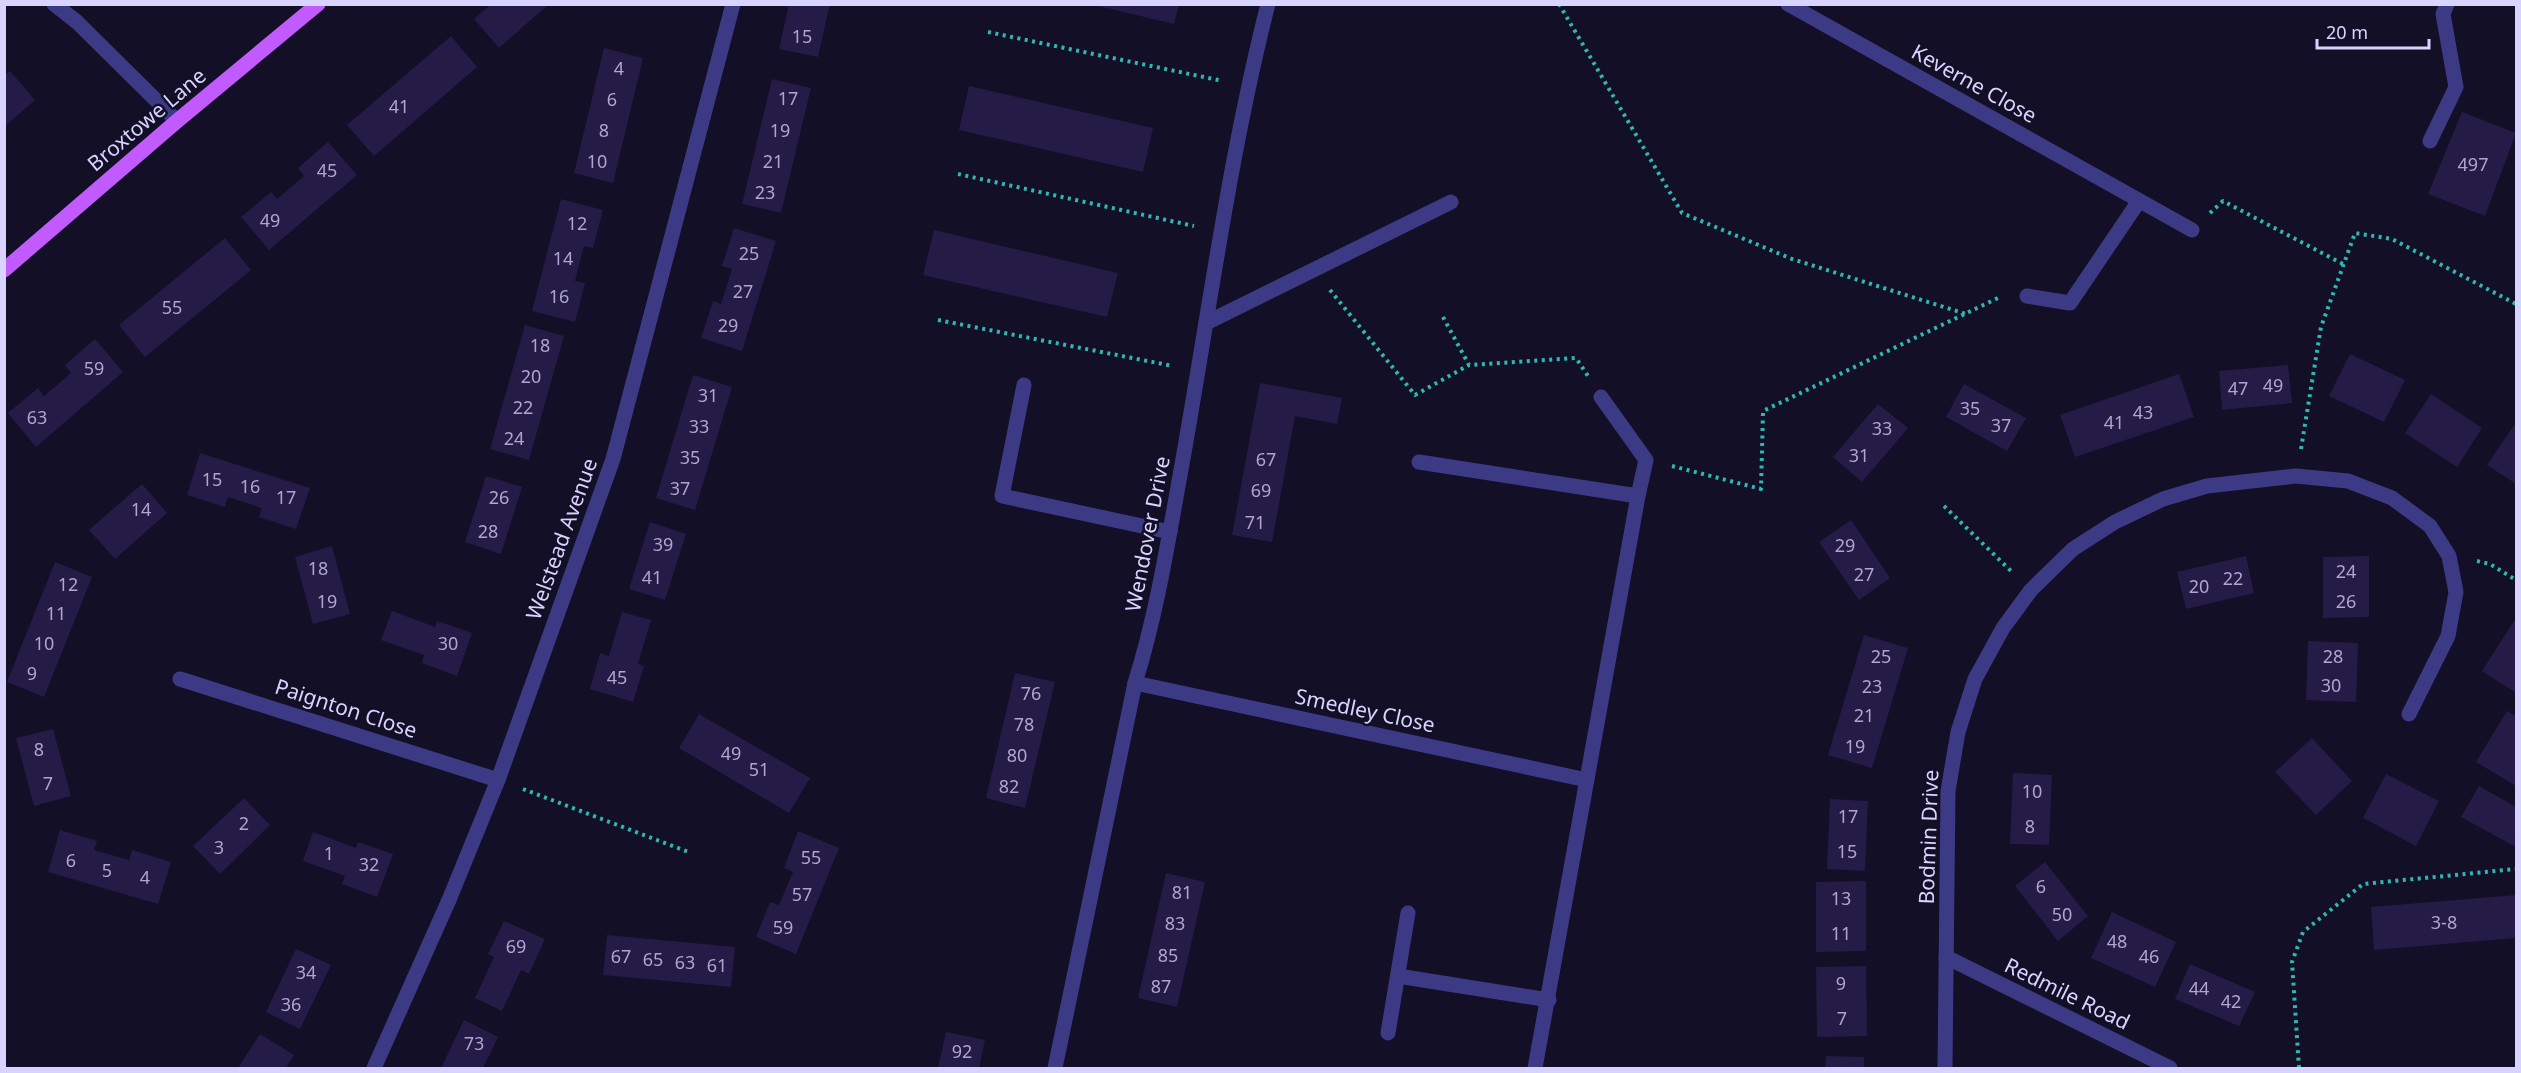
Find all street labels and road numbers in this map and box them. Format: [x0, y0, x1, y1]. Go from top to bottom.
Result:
street label: Keverne Close [1907, 37, 2042, 129]
street label: Broxtowe Lane [81, 61, 212, 177]
street label: Welstead Avenue [519, 454, 603, 623]
street label: Wendover Drive [1118, 454, 1176, 614]
street label: Paignton Close [272, 672, 421, 744]
street label: Smedley Close [1293, 682, 1438, 739]
street label: Bodmin Drive [1912, 769, 1944, 905]
street label: Redmile Road [2000, 951, 2135, 1036]

